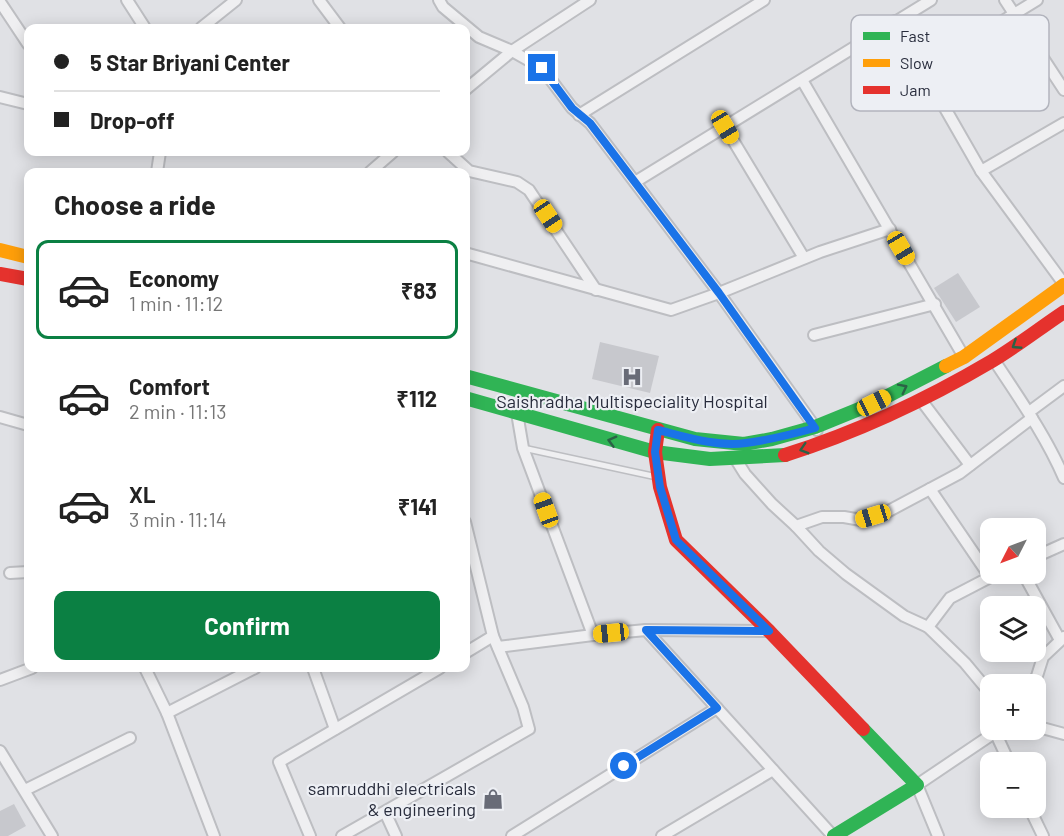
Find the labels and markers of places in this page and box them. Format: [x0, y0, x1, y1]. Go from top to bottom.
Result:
hospital icon: Saishradha Multispeciality Hospital [620, 365, 644, 389]
place label: Saishradha Multispeciality Hospital [496, 390, 768, 412]
place label: samruddhi electricals & engineering [308, 777, 476, 820]
shop icon: samruddhi electricals & engineering [481, 787, 505, 811]

